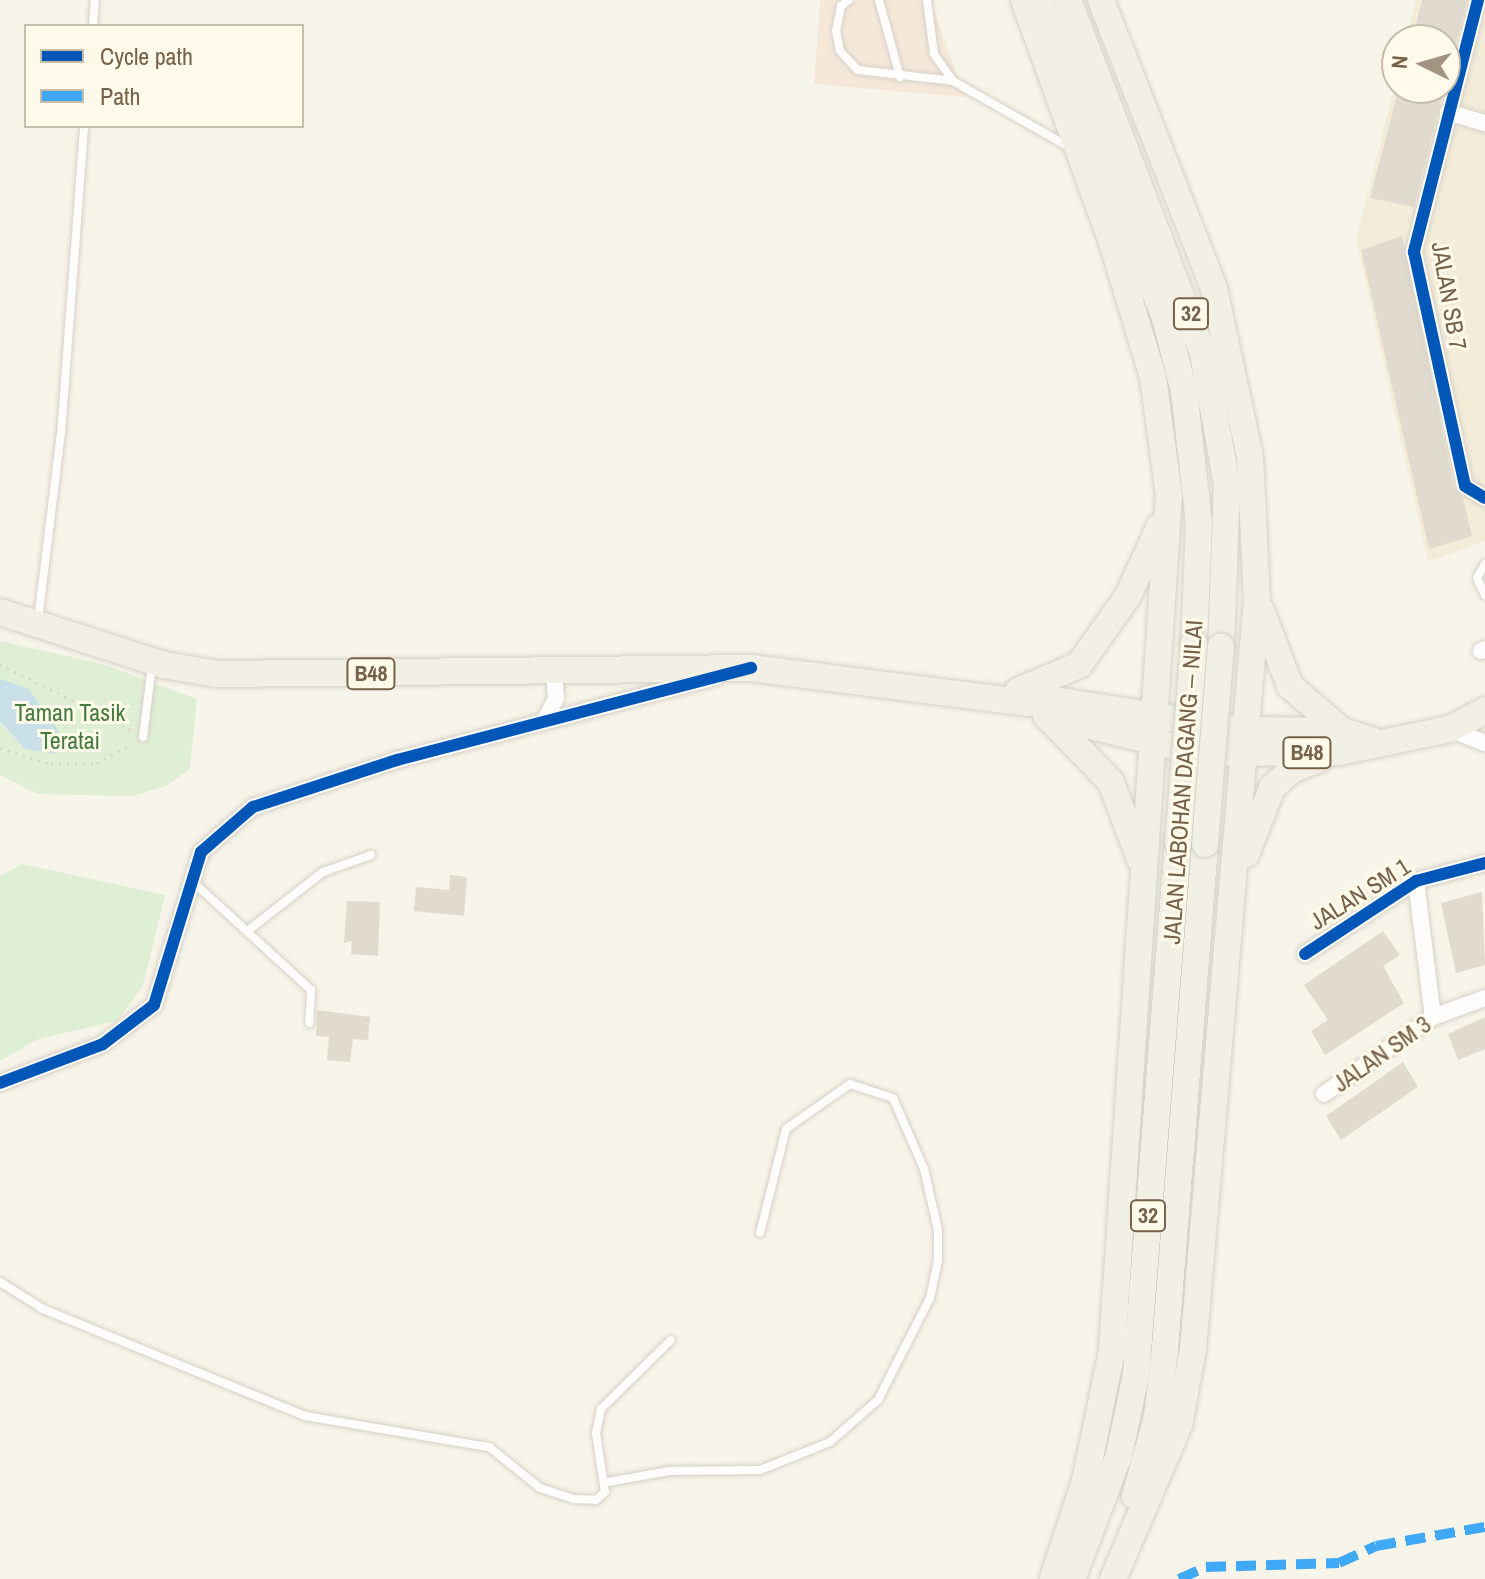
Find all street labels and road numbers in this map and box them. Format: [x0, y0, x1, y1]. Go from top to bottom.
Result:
street label: JALAN SB 7 [1425, 240, 1473, 352]
road number: 32 [1171, 296, 1211, 332]
street label: JALAN LABOHAN DAGANG ‒ NILAI [1157, 619, 1209, 945]
road number: B48 [345, 656, 397, 692]
road number: B48 [1281, 735, 1333, 771]
street label: JALAN SM 1 [1305, 852, 1415, 936]
street label: JALAN SM 3 [1328, 1010, 1436, 1098]
road number: 32 [1128, 1198, 1168, 1234]

